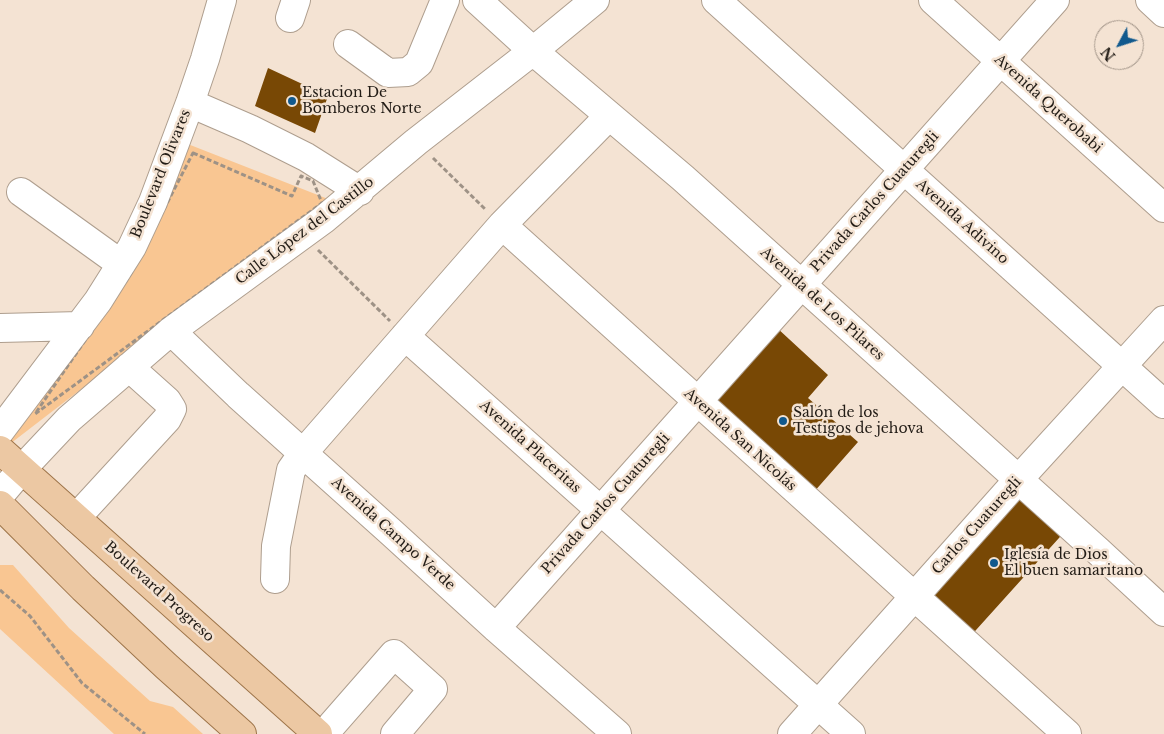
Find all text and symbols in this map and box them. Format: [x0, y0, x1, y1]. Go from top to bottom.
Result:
north arrow [1094, 20, 1144, 70]
text: N [1097, 43, 1119, 65]
street label: Avenida Querobabi [991, 51, 1105, 157]
place label: Estacion De Bomberos Norte [302, 85, 421, 118]
marker: Estacion De Bomberos Norte [286, 95, 298, 107]
street label: Boulevard Olivares [128, 107, 194, 241]
street label: Privada Carlos Cuaturegli [807, 128, 943, 276]
street label: Calle López del Castillo [233, 174, 377, 288]
street label: Avenida Adivino [912, 176, 1012, 268]
street label: Avenida de Los Pilares [757, 244, 887, 364]
street label: Avenida San Nicolás [681, 385, 799, 495]
street label: Avenida Placeritas [476, 397, 584, 497]
place label: Salón de los Testigos de jehova [793, 405, 923, 438]
marker: Salón de los Testigos de jehova [777, 415, 789, 427]
street label: Privada Carlos Cuaturegli [538, 430, 674, 578]
street label: Avenida Campo Verde [328, 474, 458, 594]
street label: Carlos Cuaturegli [929, 474, 1025, 578]
street label: Boulevard Progreso [101, 538, 217, 646]
place label: Iglesía de Dios El buen samaritano [1004, 547, 1143, 580]
marker: Iglesía de Dios El buen samaritano [988, 557, 1000, 569]

